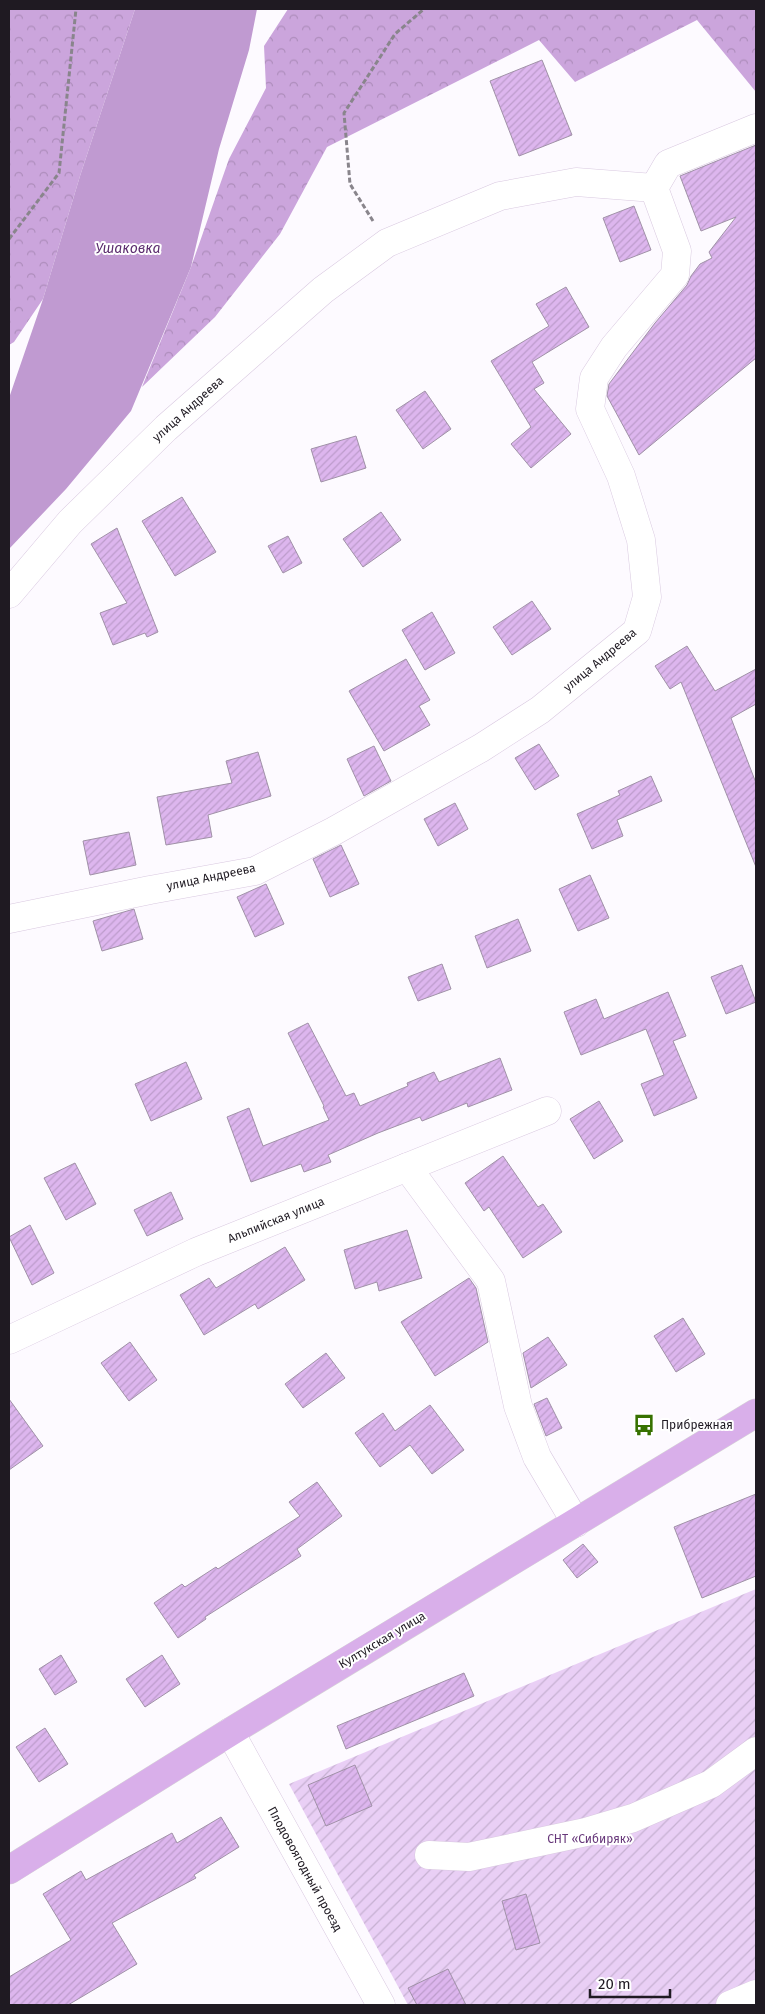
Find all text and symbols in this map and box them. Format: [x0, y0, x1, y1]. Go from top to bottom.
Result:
water label: Ушаковка [95, 240, 161, 257]
street label: улица Андреева [150, 373, 226, 445]
street label: улица Андреева [561, 625, 639, 695]
street label: улица Андреева [165, 861, 257, 893]
street label: Альпийская улица [226, 1194, 326, 1246]
bus stop icon: Прибрежная [631, 1412, 657, 1438]
place label: Прибрежная [661, 1418, 733, 1432]
street label: Култукская улица [336, 1609, 428, 1671]
street label: Плодовоягодный проезд [265, 1804, 345, 1934]
park label: СНТ «Сибиряк» [547, 1832, 633, 1846]
scale bar [590, 1966, 670, 1998]
text: 20 m [598, 1975, 631, 1993]

